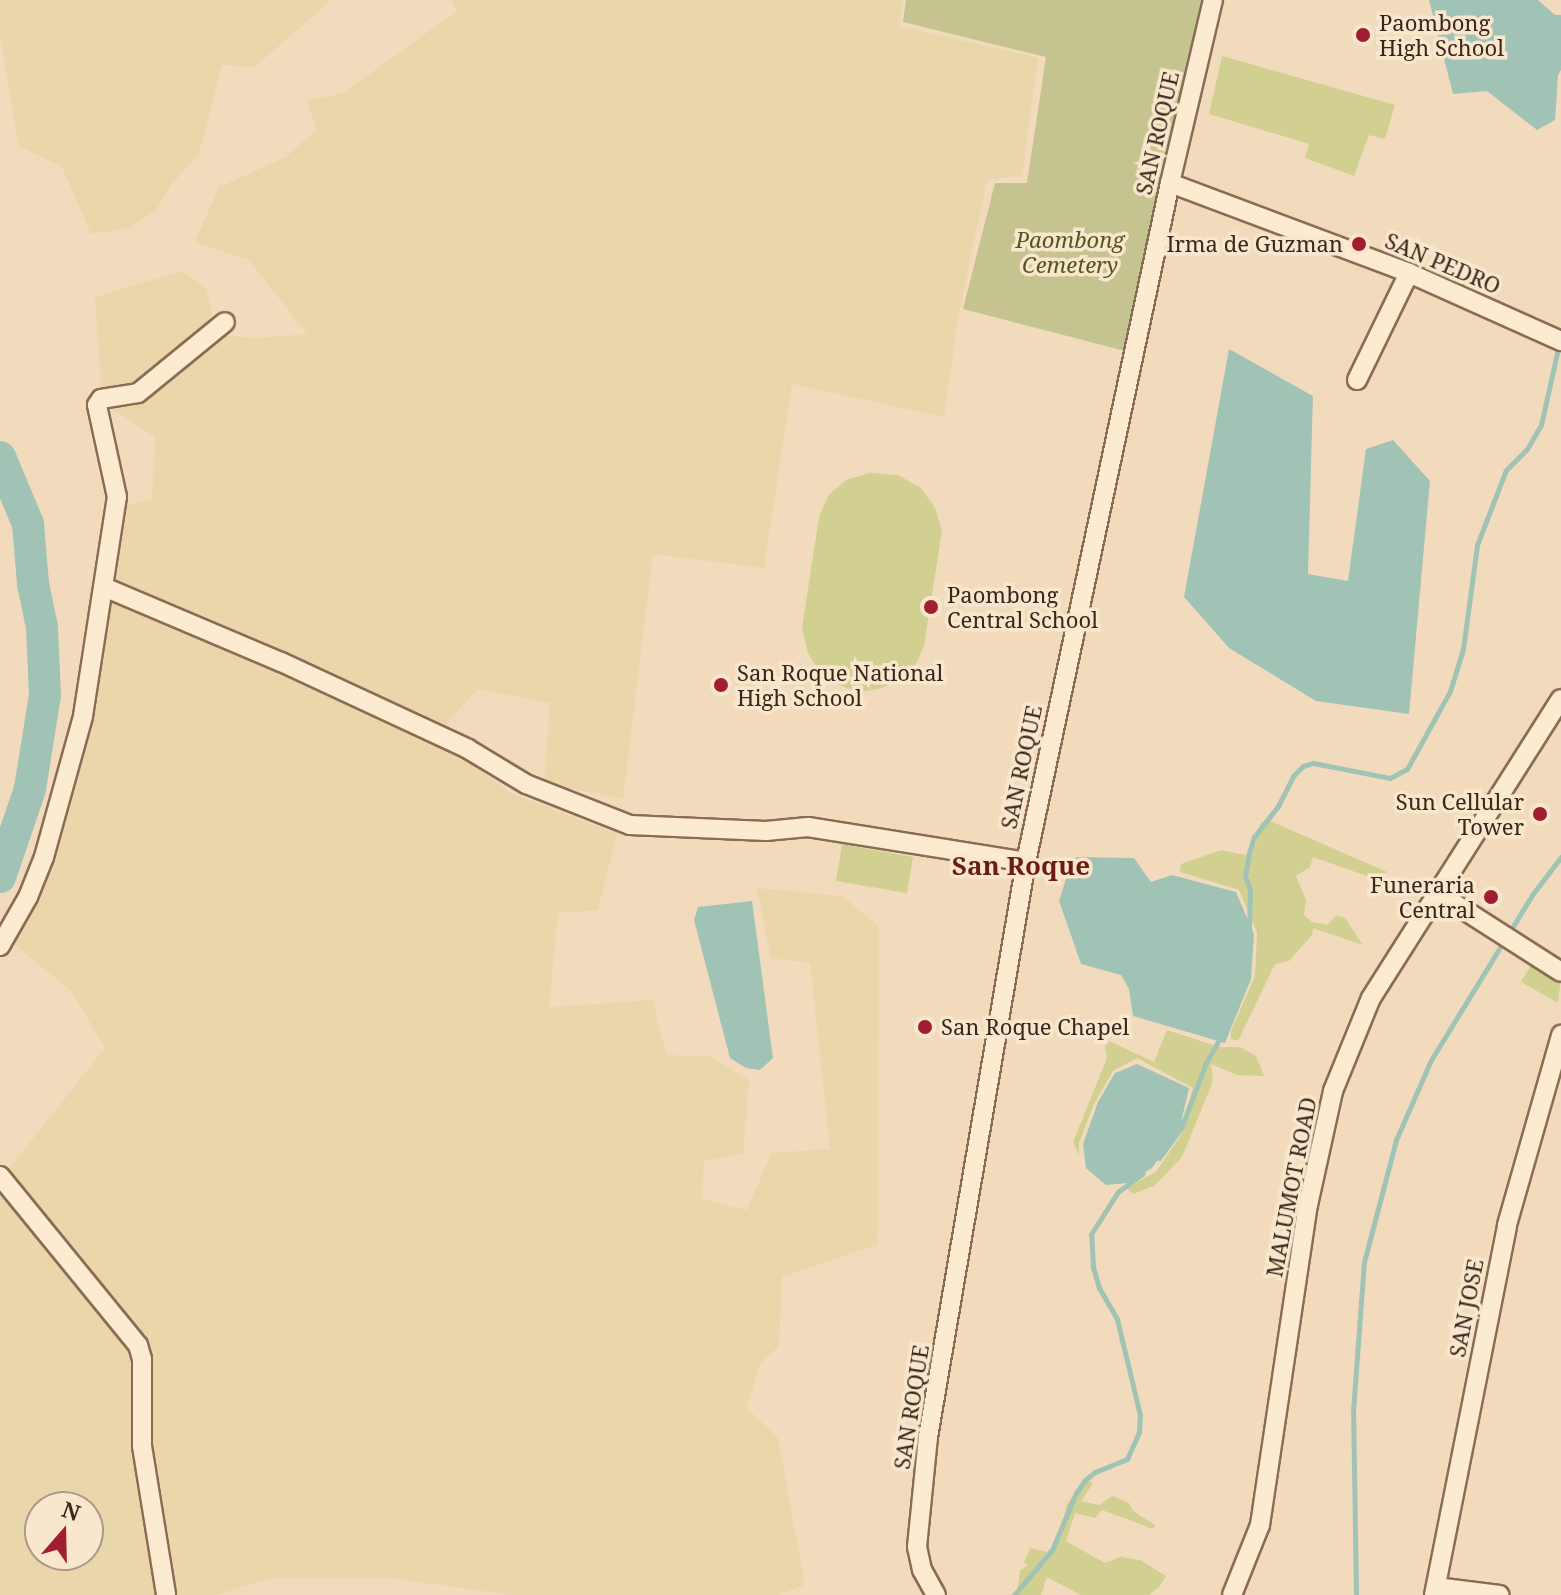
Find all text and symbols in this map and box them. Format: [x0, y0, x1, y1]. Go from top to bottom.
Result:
place label: Paombong High School [1379, 9, 1504, 60]
marker: Paombong High School [1354, 26, 1372, 44]
street label: SAN ROQUE [1130, 69, 1184, 197]
park label: Paombong Cemetery [1015, 226, 1125, 278]
street label: SAN PEDRO [1381, 227, 1505, 299]
place label: Irma de Guzman [1166, 231, 1343, 257]
marker: Irma de Guzman [1350, 235, 1368, 253]
place label: Paombong Central School [947, 581, 1098, 632]
marker: Paombong Central School [922, 598, 940, 616]
place label: San Roque National High School [737, 659, 943, 710]
marker: San Roque National High School [712, 676, 730, 694]
street label: SAN ROQUE [995, 703, 1047, 831]
place label: Sun Cellular Tower [1396, 788, 1524, 840]
marker: Sun Cellular Tower [1531, 805, 1549, 823]
district label: San Roque [952, 850, 1090, 882]
place label: Funeraria Central [1370, 871, 1475, 922]
marker: Funeraria Central [1482, 888, 1500, 906]
place label: San Roque Chapel [941, 1014, 1129, 1040]
marker: San Roque Chapel [916, 1018, 934, 1036]
street label: MALUMOT ROAD [1261, 1095, 1321, 1279]
street label: SAN JOSE [1444, 1257, 1488, 1359]
street label: SAN ROQUE [888, 1343, 934, 1471]
north arrow [24, 1491, 104, 1571]
text: N [58, 1493, 85, 1527]

